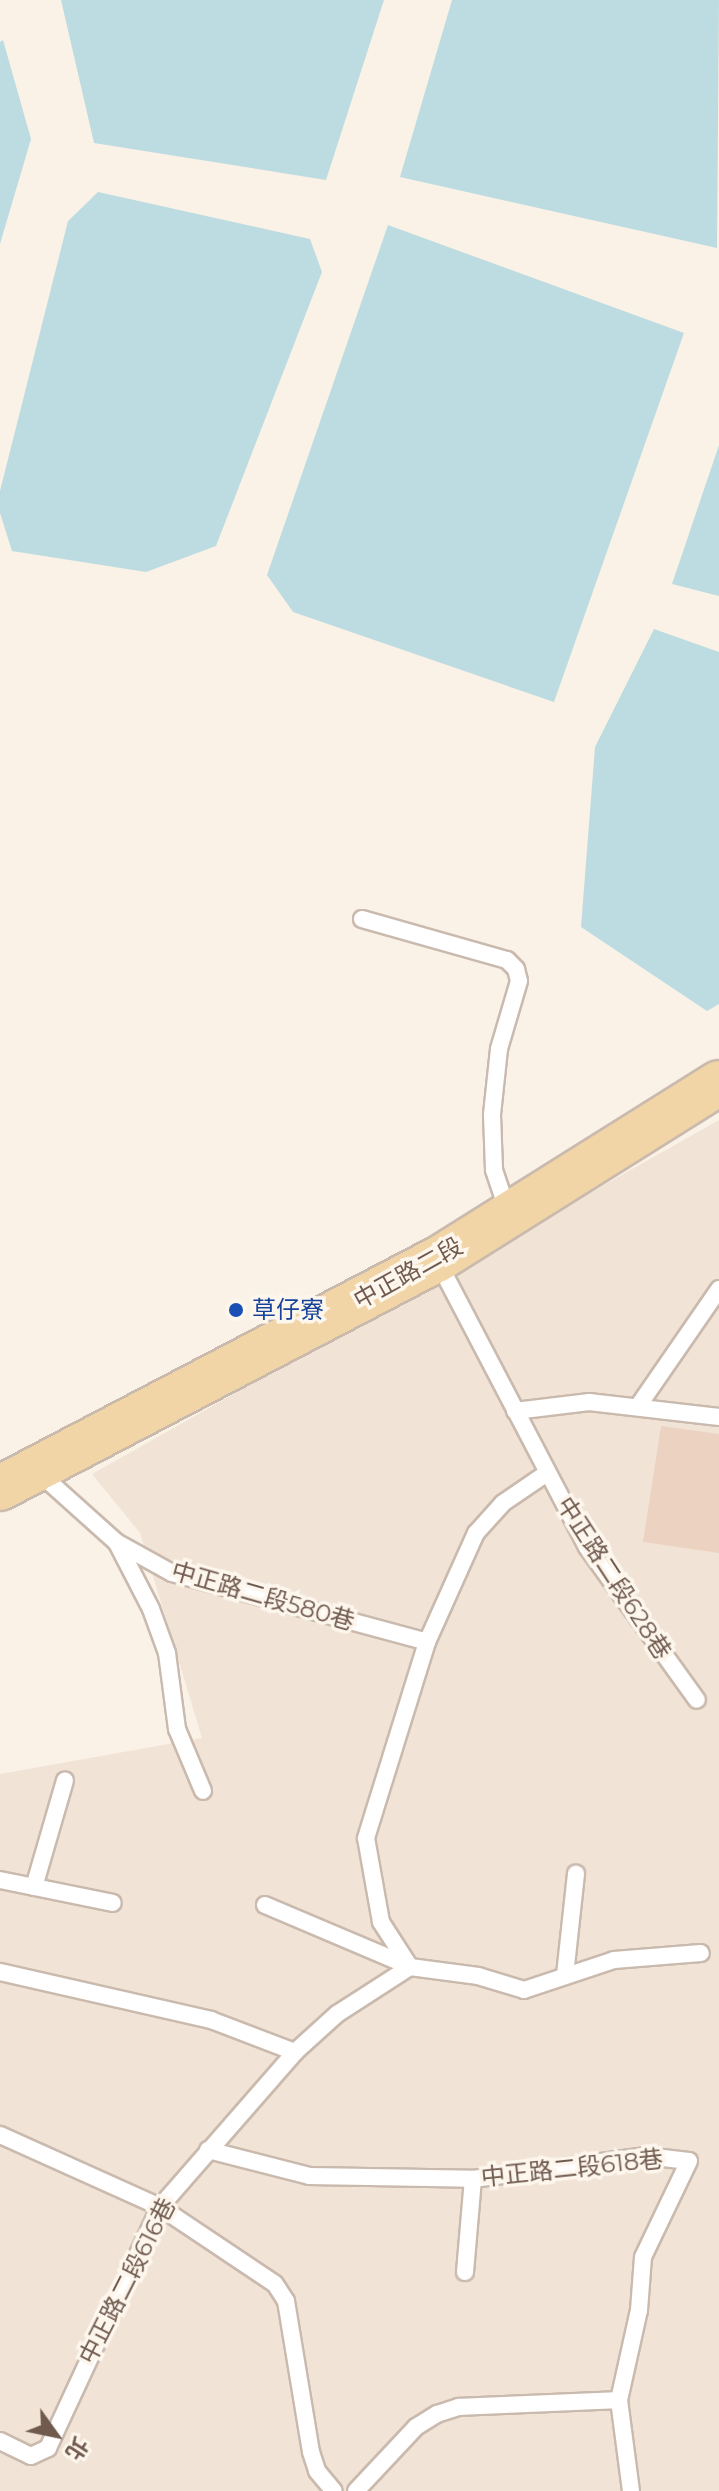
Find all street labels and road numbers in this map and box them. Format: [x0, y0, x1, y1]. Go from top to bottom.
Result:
street label: 中正路二段 [349, 1231, 467, 1315]
street label: 中正路二段628巷 [551, 1492, 677, 1664]
street label: 中正路二段580巷 [168, 1556, 358, 1636]
street label: 中正路二段618巷 [480, 2144, 664, 2192]
street label: 中正路二段616巷 [73, 2193, 181, 2369]

